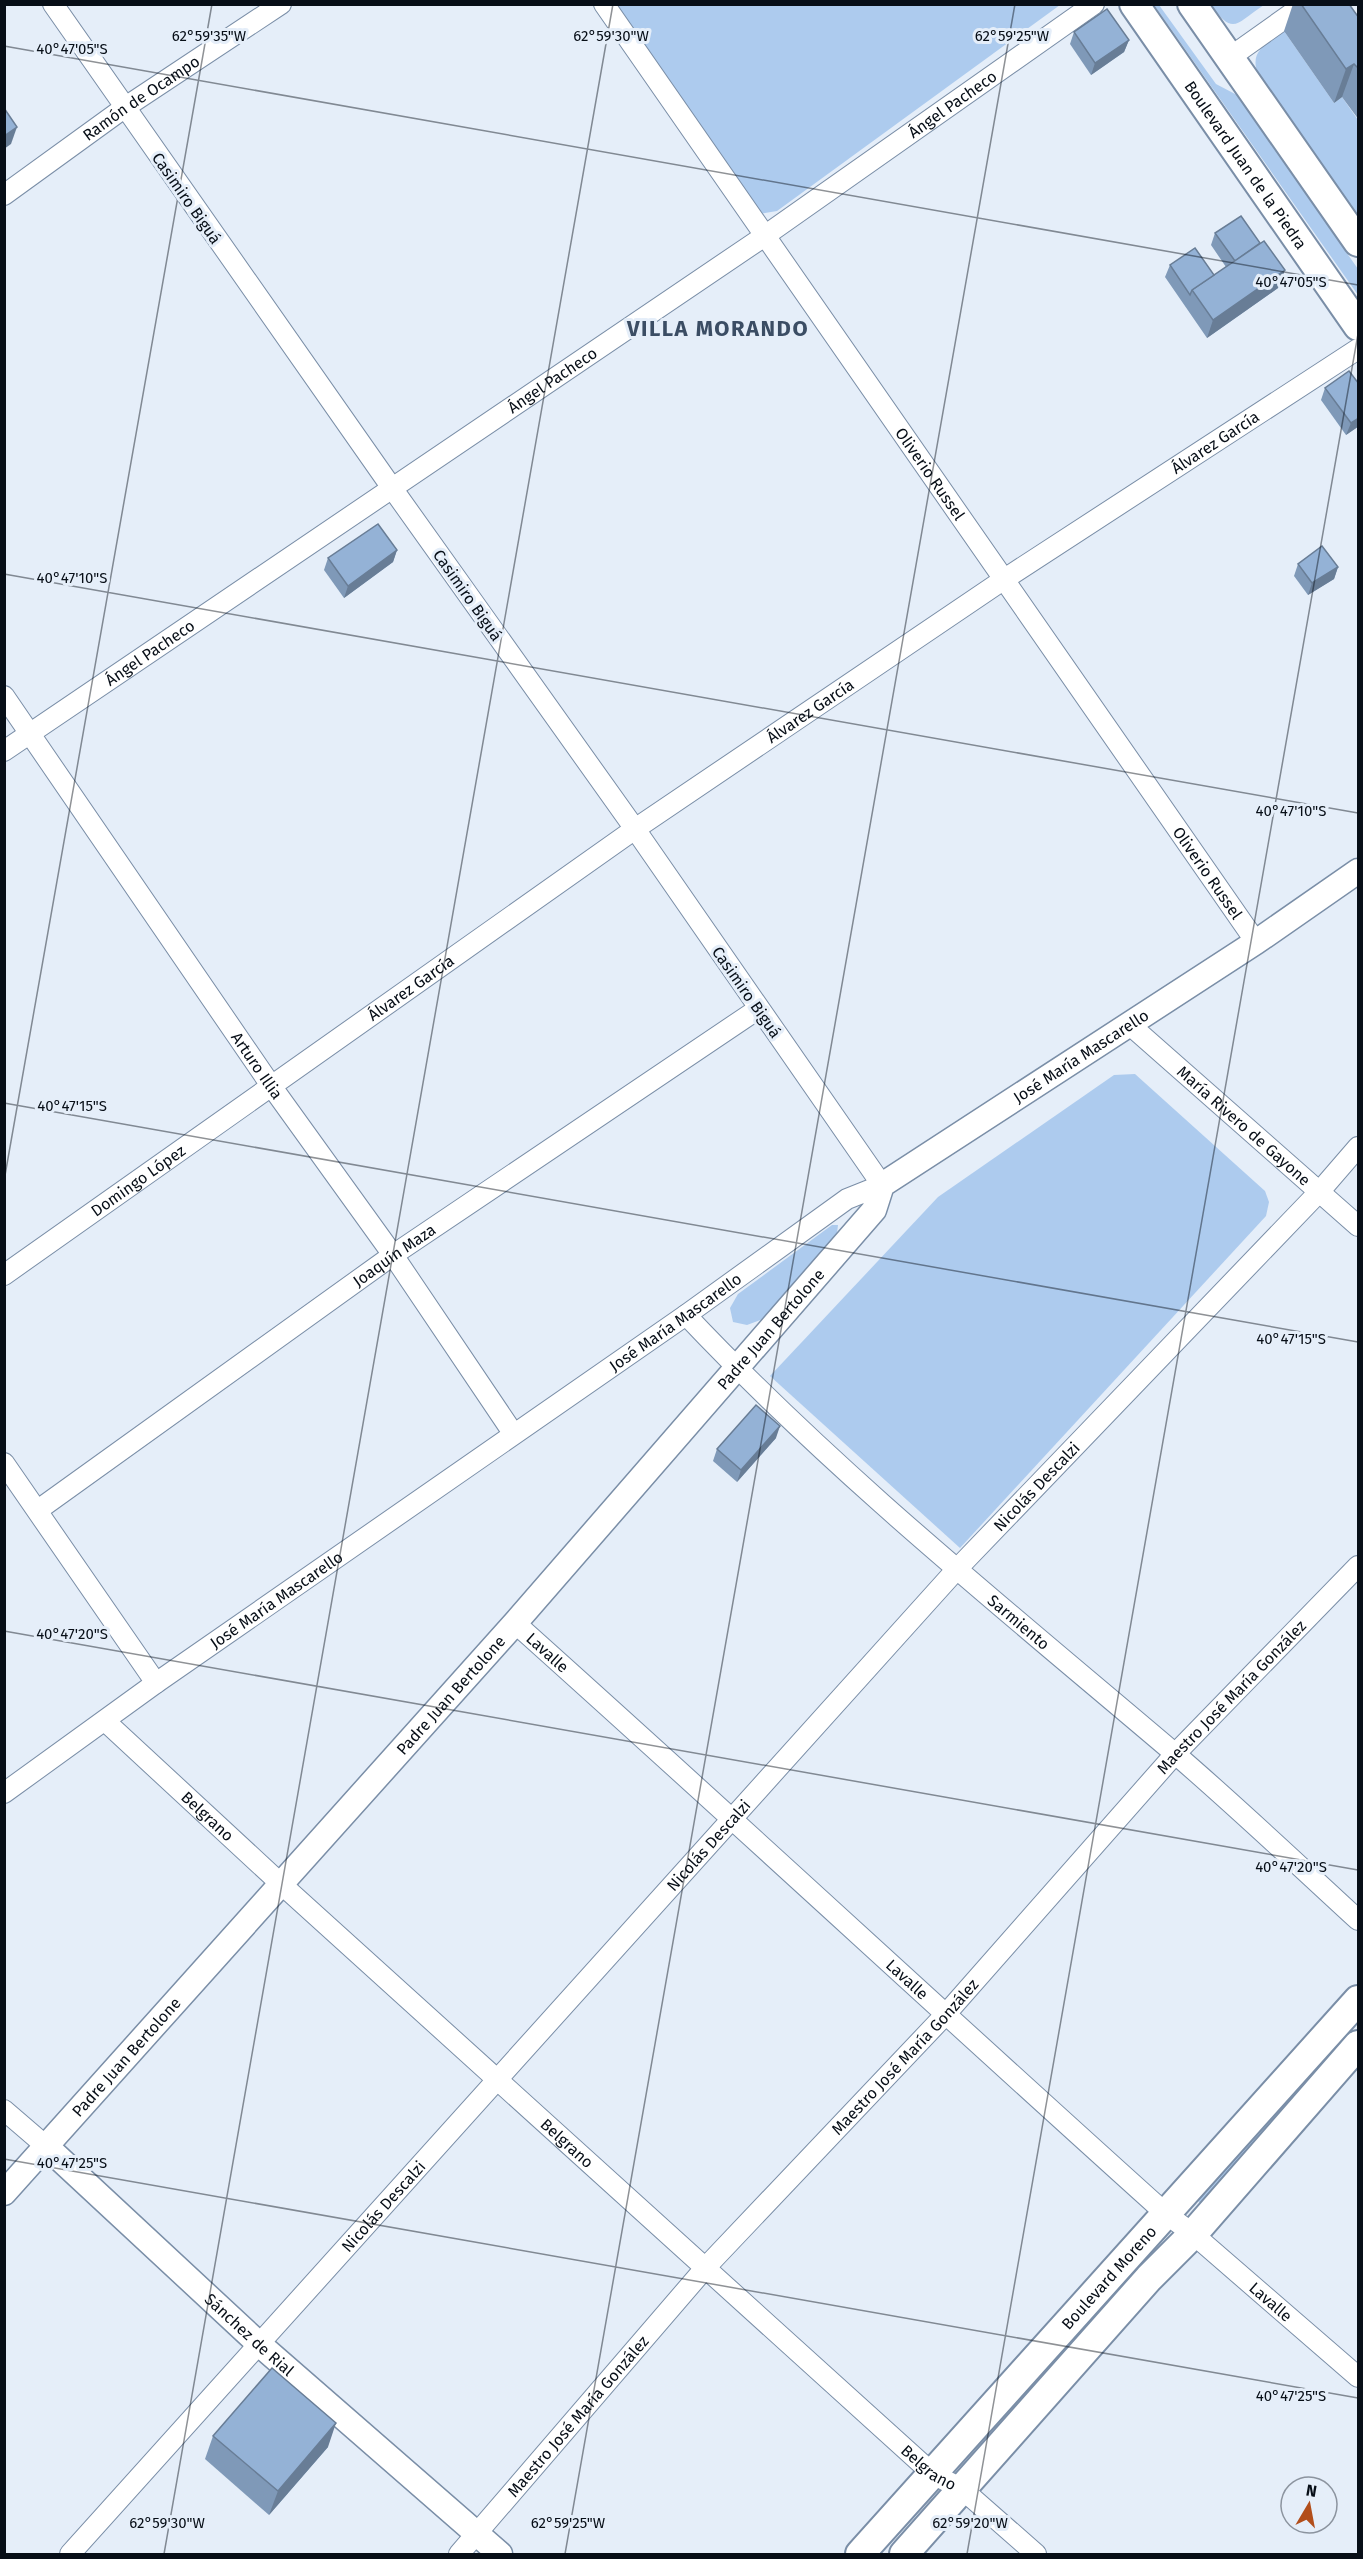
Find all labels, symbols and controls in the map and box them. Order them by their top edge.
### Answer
text: 62°59'35"W [172,27,247,45]
text: 62°59'30"W [573,27,649,45]
text: 62°59'25"W [975,27,1050,45]
text: 40°47'05"S [36,40,108,58]
street label: Ramón de Ocampo [79,52,203,145]
street label: Ángel Pacheco [904,67,1000,142]
street label: Boulevard Juan de la Piedra [1180,77,1311,253]
street label: Casimiro Biguá [148,149,225,248]
text: 40°47'05"S [1255,273,1327,291]
district label: VILLA MORANDO [626,315,809,342]
street label: Ángel Pacheco [504,343,601,417]
street label: Álvarez García [1167,407,1263,478]
street label: Oliverio Russel [891,424,969,524]
street label: Casimiro Biguá [429,546,506,645]
text: 40°47'10"S [37,569,107,587]
street label: Ángel Pacheco [101,616,198,690]
street label: Álvarez García [763,675,857,747]
text: 40°47'10"S [1256,802,1326,820]
street label: Oliverio Russel [1169,823,1246,923]
street label: Casimiro Biguá [708,943,785,1042]
street label: Álvarez García [364,951,458,1025]
street label: José María Mascarello [1010,1005,1152,1107]
street label: Arturo Illia [227,1029,287,1103]
street label: María Rivero de Gayone [1173,1062,1314,1190]
text: 40°47'15"S [37,1097,107,1115]
street label: Domingo López [87,1141,189,1221]
street label: Joaquín Maza [349,1220,439,1291]
street label: Padre Juan Bertolone [713,1265,828,1394]
street label: José María Mascarello [606,1269,745,1375]
text: 40°47'15"S [1256,1330,1326,1348]
street label: Nicolás Descalzi [990,1438,1084,1535]
street label: José María Mascarello [206,1547,347,1653]
street label: Sarmiento [984,1591,1053,1654]
street label: Maestro José María González [1153,1616,1310,1778]
text: 40°47'20"S [36,1625,108,1643]
street label: Lavalle [522,1629,573,1677]
street label: Padre Juan Bertolone [393,1632,509,1759]
street label: Belgrano [177,1788,238,1845]
street label: Nicolás Descalzi [663,1796,755,1895]
text: 40°47'20"S [1255,1858,1327,1876]
street label: Lavalle [882,1956,932,2004]
street label: Maestro José María González [828,1975,982,2139]
street label: Padre Juan Bertolone [68,1994,185,2121]
street label: Belgrano [537,2115,597,2172]
text: 40°47'25"S [37,2154,107,2172]
street label: Nicolás Descalzi [338,2157,429,2256]
street label: Boulevard Moreno [1058,2222,1160,2333]
street label: Lavalle [1245,2278,1296,2326]
street label: Sánchez de Rial [201,2290,298,2380]
street label: Maestro José María González [504,2332,653,2501]
text: 40°47'25"S [1256,2387,1326,2405]
street label: Belgrano [897,2441,959,2494]
north arrow [1279,2475,1339,2535]
text: N [1305,2480,1318,2501]
text: 62°59'30"W [129,2514,205,2532]
text: 62°59'25"W [531,2514,606,2532]
text: 62°59'20"W [932,2514,1008,2532]

